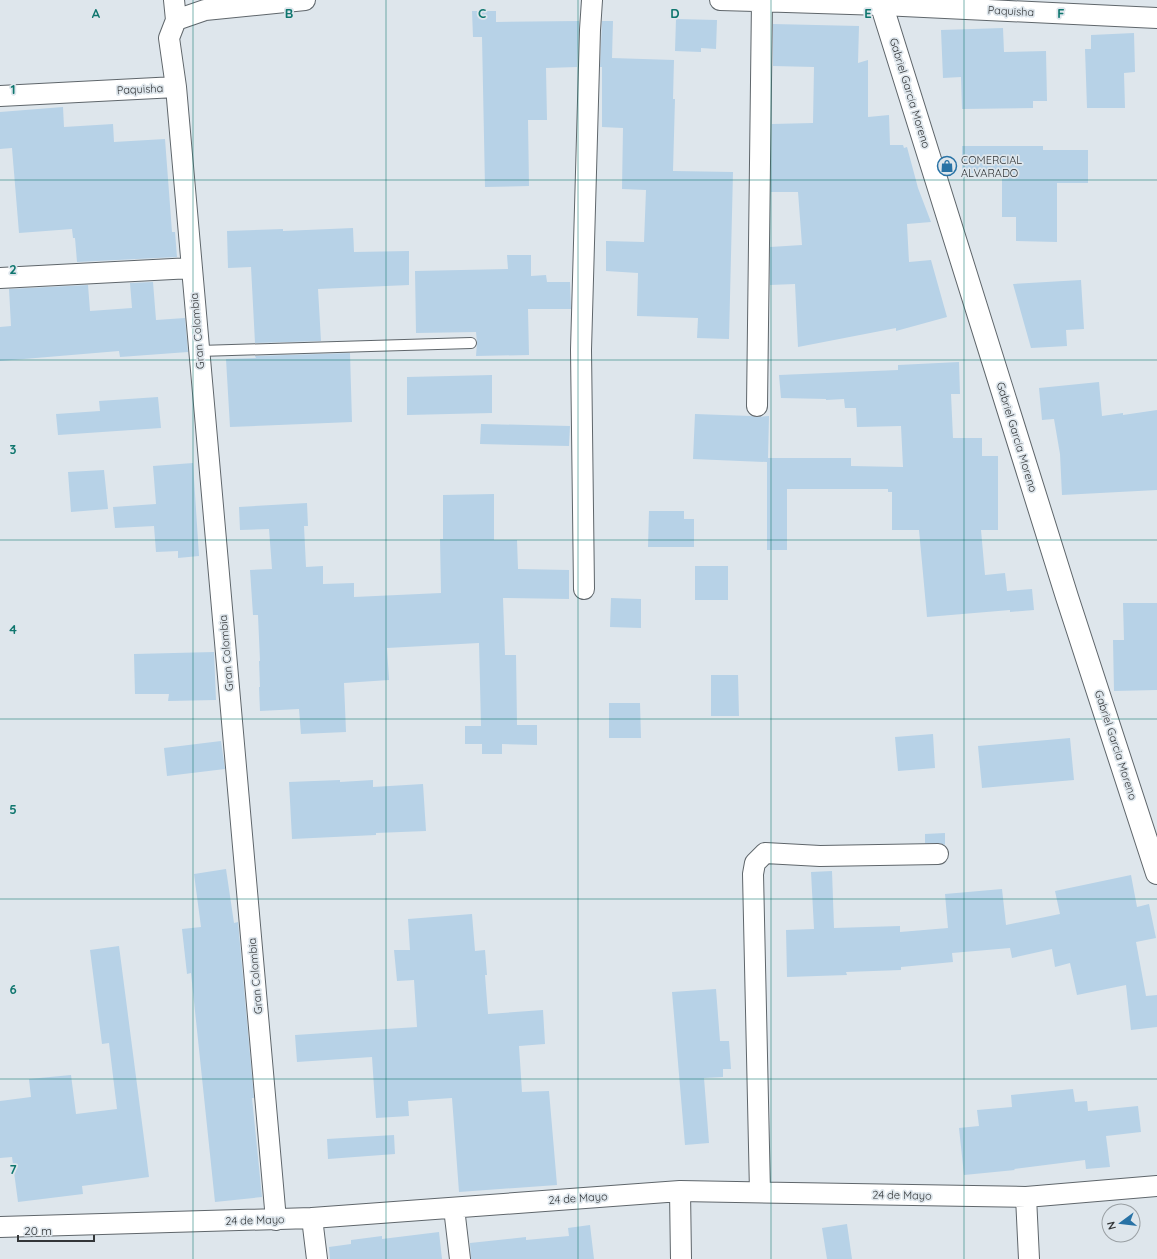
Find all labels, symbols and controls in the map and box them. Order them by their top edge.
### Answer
street label: Paquisha [987,3,1035,19]
text: A [92,5,101,21]
text: B [285,5,293,21]
text: C [478,5,486,21]
text: D [670,5,680,21]
text: E [864,5,872,21]
text: F [1057,5,1065,21]
street label: Gabriel Garcia Moreno [887,36,934,150]
text: 1 [10,81,16,97]
street label: Paquisha [116,81,164,97]
place label: COMERCIAL ALVARADO [961,153,1022,180]
shop icon: COMERCIAL ALVARADO [936,155,958,177]
text: 2 [9,261,17,277]
street label: Gran Colombia [187,292,207,370]
street label: Gabriel Garcia Moreno [994,380,1041,494]
text: 3 [10,441,17,457]
street label: Gran Colombia [216,614,236,692]
text: 4 [9,621,17,637]
street label: Gabriel Garcia Moreno [1092,688,1140,802]
text: 5 [9,801,17,817]
street label: Gran Colombia [245,937,265,1015]
text: 6 [9,981,17,997]
text: 7 [9,1161,17,1177]
street label: 24 de Mayo [872,1187,932,1203]
street label: 24 de Mayo [548,1189,608,1207]
north arrow [1101,1203,1141,1243]
street label: 24 de Mayo [225,1212,285,1228]
scale bar [18,1217,94,1243]
text: N [1104,1220,1119,1231]
text: 20 m [24,1223,52,1238]

